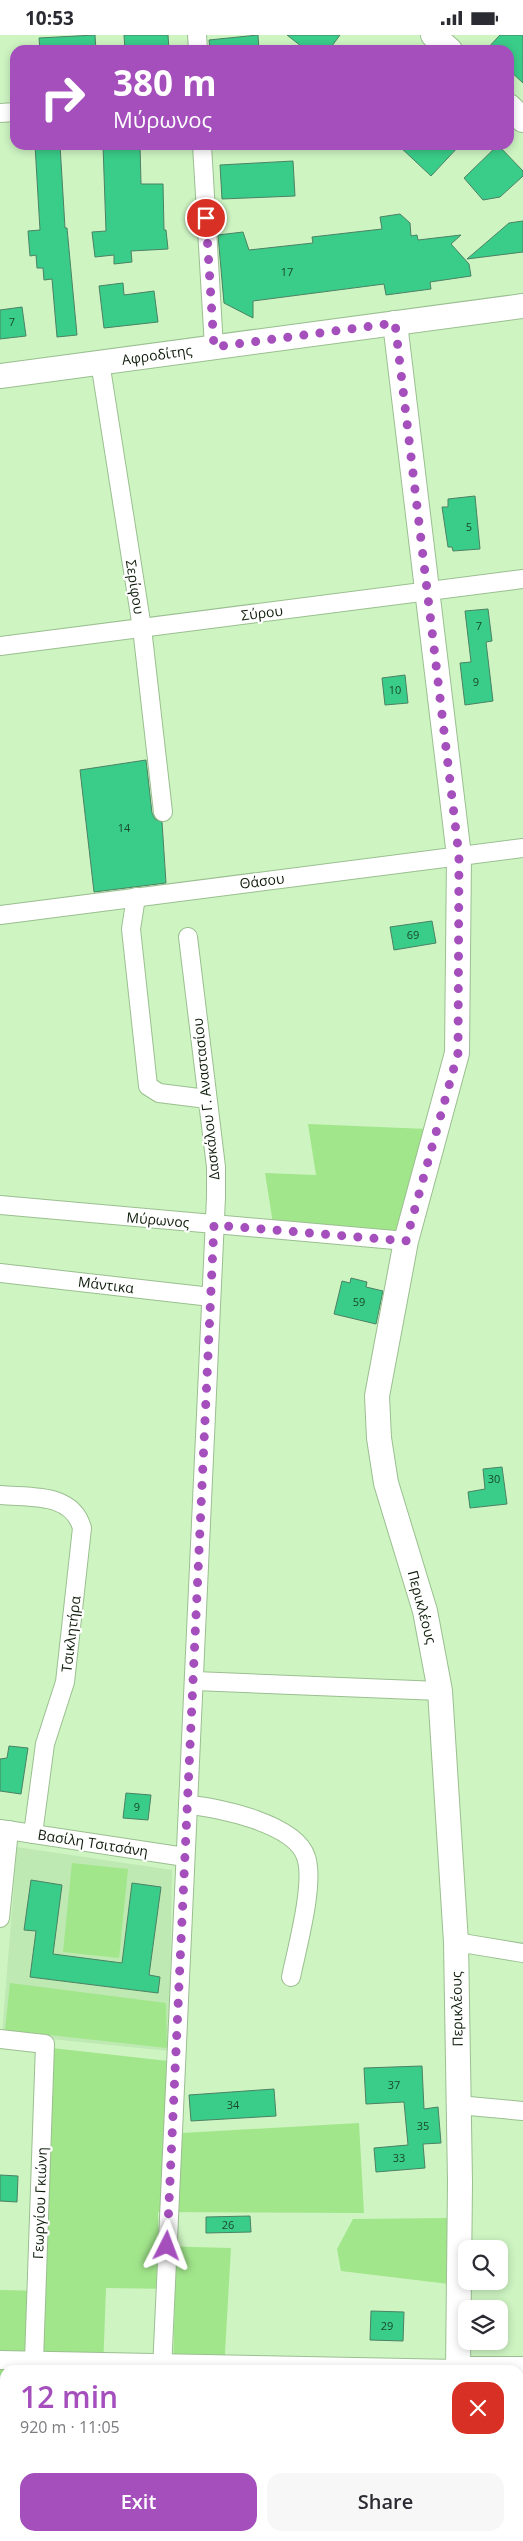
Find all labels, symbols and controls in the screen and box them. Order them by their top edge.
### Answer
text: 10:53 [25,5,74,31]
text: 380 m [113,59,217,106]
icon: right [30,65,95,130]
text: Μύρωνος [113,104,212,134]
pin [185,197,227,239]
icon: arrive [192,204,220,232]
house number: 17 [281,264,293,279]
house number: 7 [9,314,15,329]
street label: Αφροδίτης [121,340,194,369]
house number: 5 [466,519,472,534]
street label: Σερίφου [122,558,149,615]
street label: Σύρου [240,601,284,624]
house number: 7 [476,618,482,633]
house number: 9 [473,674,479,689]
house number: 10 [389,682,401,697]
house number: 14 [118,820,131,835]
street label: Θάσου [238,868,285,893]
house number: 69 [407,927,419,942]
street label: Δασκάλου Γ. Αναστασίου [188,1017,223,1181]
street label: Μύρωνος [126,1207,191,1232]
street label: Μάντικα [77,1272,135,1297]
house number: 59 [353,1294,365,1309]
house number: 30 [488,1471,500,1486]
street label: Περικλέους [404,1568,441,1646]
street label: Τσικλητήρα [56,1594,85,1673]
house number: 9 [134,1799,140,1814]
street label: Βασίλη Τσιτσάνη [36,1824,150,1861]
street label: Περικλέους [446,1971,467,2047]
house number: 37 [388,2077,400,2092]
house number: 34 [227,2097,240,2112]
house number: 35 [417,2118,429,2133]
street label: Γεωργίου Γκιώνη [28,2147,51,2259]
house number: 33 [393,2150,405,2165]
house number: 26 [222,2217,234,2232]
position arrow [140,2219,192,2271]
map controls [458,2240,508,2350]
button: search [458,2240,508,2290]
button: layers [458,2300,508,2350]
house number: 29 [381,2318,393,2333]
text: 12 min [20,2376,118,2417]
button: close [452,2382,504,2434]
text: 920 m · 11:05 [20,2416,120,2438]
button: Exit [20,2473,257,2531]
button: Share [267,2473,504,2531]

